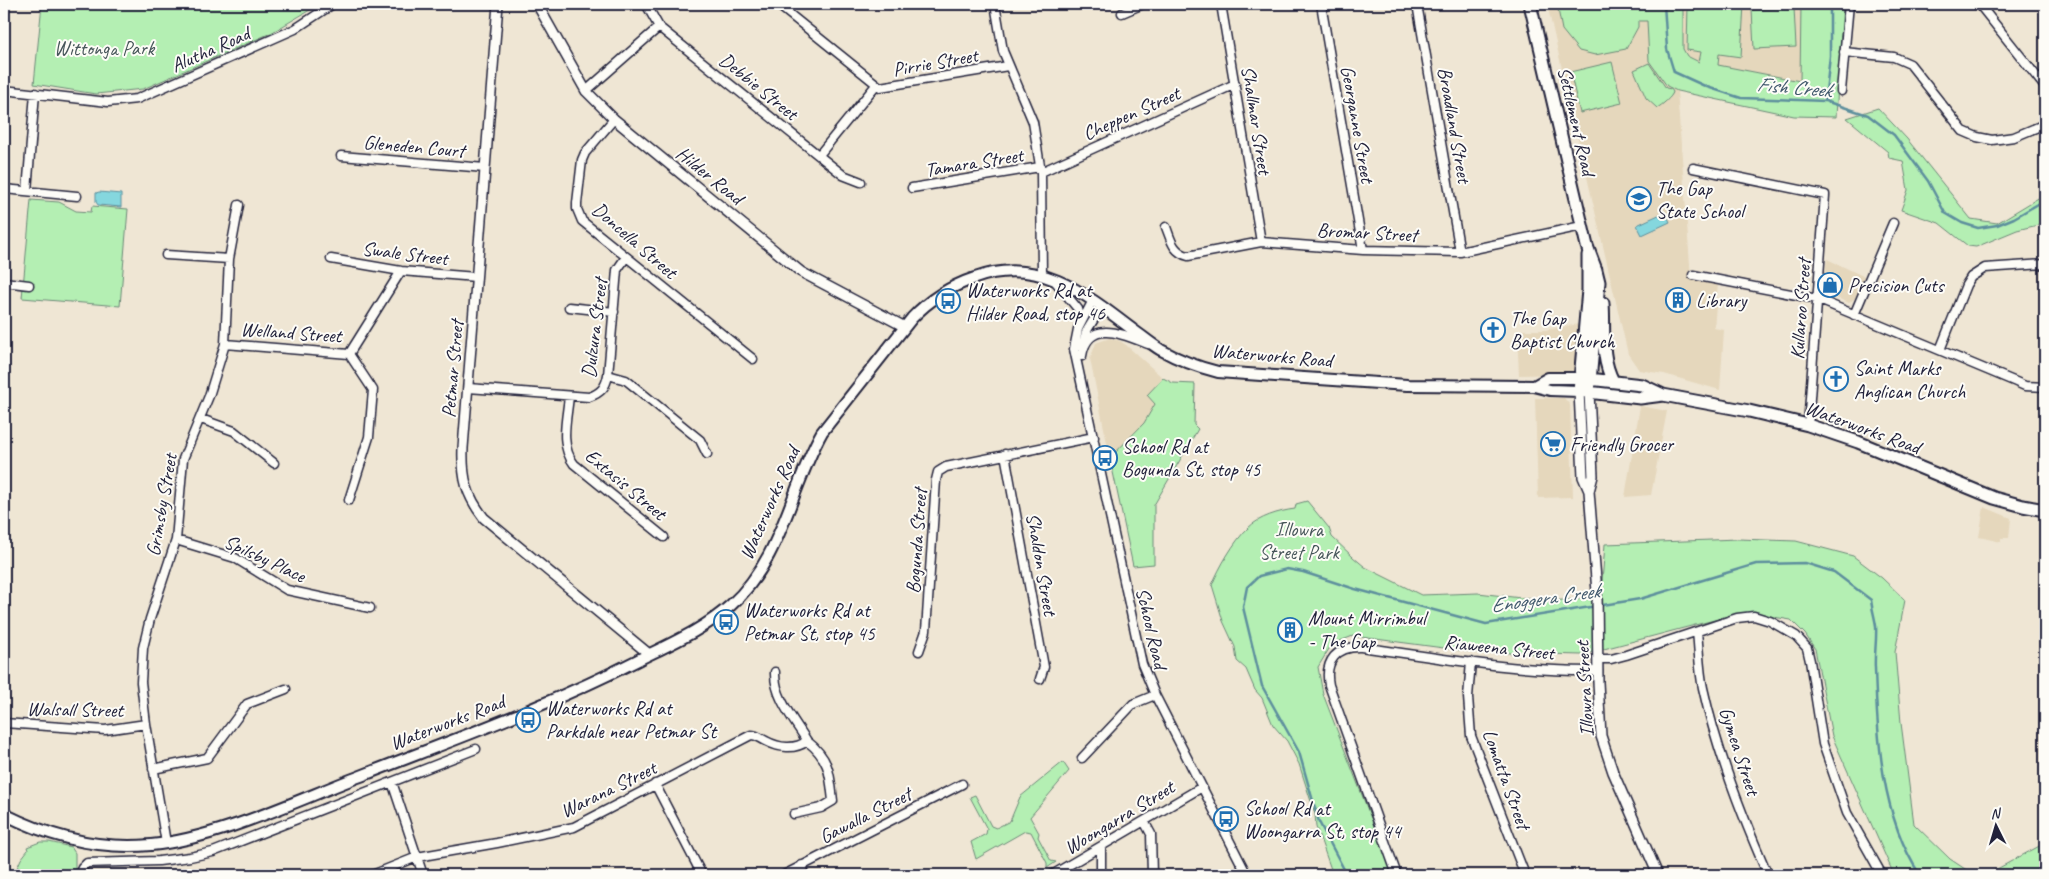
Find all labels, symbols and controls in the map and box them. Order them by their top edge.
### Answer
street label: Alutha Road [167,20,256,78]
park label: Wittonga Park [54,36,156,61]
street label: Pirrie Street [891,42,982,82]
street label: Debbie Street [714,47,805,127]
street label: Shallmar Street [1236,64,1278,178]
street label: Georganne Street [1335,64,1381,187]
street label: Settlement Road [1552,64,1602,181]
street label: Broadland Street [1432,65,1477,187]
water label: Fish Creek [1756,71,1836,103]
street label: Cheppen Street [1079,80,1186,146]
street label: Gleneden Court [362,130,469,164]
street label: Hilder Road [671,141,751,212]
street label: Tamara Street [923,142,1027,183]
place label: The Gap State School [1656,176,1747,224]
school or university icon: The Gap State School [1626,186,1652,212]
street label: Doncella Street [587,197,684,286]
street label: Bromar Street [1316,217,1421,248]
street label: Swale Street [361,236,452,271]
street label: Kullaroo Street [1785,254,1817,360]
shop icon: Precision Cuts [1817,272,1843,298]
place label: Precision Cuts [1848,273,1946,298]
street label: Dulzura Street [576,274,613,379]
place label: Waterworks Rd at Hilder Road, stop 46 [966,278,1106,326]
building icon: Library [1665,287,1691,313]
bus stop icon: Waterworks Rd at Hilder Road, stop 46 [935,288,961,314]
place label: Library [1696,288,1749,313]
place label: The Gap Baptist Church [1510,306,1616,354]
street label: Petmar Street [436,316,470,419]
street label: Welland Street [240,317,345,349]
church icon: The Gap Baptist Church [1480,317,1506,343]
street label: Waterworks Road [1211,338,1336,373]
place label: Saint Marks Anglican Church [1854,356,1966,404]
church icon: Saint Marks Anglican Church [1823,366,1849,392]
street label: Waterworks Road [1802,395,1927,461]
supermarket icon: Friendly Grocer [1540,431,1566,457]
place label: Friendly Grocer [1570,432,1675,457]
place label: School Rd at Bogunda St, stop 45 [1122,434,1261,482]
street label: Waterworks Road [734,440,807,563]
street label: Extasis Street [580,443,673,527]
bus stop icon: School Rd at Bogunda St, stop 45 [1092,445,1118,471]
street label: Grimsby Street [140,450,183,558]
street label: Bogunda Street [900,484,933,594]
street label: Shaldon Street [1020,511,1063,620]
park label: Illowra Street Park [1259,517,1340,565]
street label: Spilsby Place [220,529,311,589]
water label: Enoggera Creek [1489,577,1605,619]
street label: School Road [1130,585,1174,674]
place label: Waterworks Rd at Petmar St, stop 45 [744,598,876,646]
place label: Mount Mirrimbul - The Gap [1308,606,1429,654]
bus stop icon: Waterworks Rd at Petmar St, stop 45 [713,609,739,635]
building icon: Mount Mirrimbul - The Gap [1277,617,1303,643]
street label: Riaweena Street [1443,629,1558,666]
street label: Illowra Street [1569,638,1599,737]
street label: Waterworks Road [386,688,511,756]
street label: Walsall Street [27,696,126,723]
place label: Waterworks Rd at Parkdale near Petmar St [546,696,718,744]
street label: Gymea Street [1714,704,1766,801]
bus stop icon: Waterworks Rd at Parkdale near Petmar St [515,707,541,733]
street label: Lomatta Street [1477,726,1537,836]
street label: Warana Street [556,754,662,823]
street label: Woongarra Street [1060,774,1181,860]
street label: Gawalla Street [815,780,918,849]
place label: School Rd at Woongarra St, stop 44 [1244,796,1403,844]
north arrow [1972,802,2022,852]
text: N [1990,804,2002,822]
bus stop icon: School Rd at Woongarra St, stop 44 [1213,806,1239,832]

